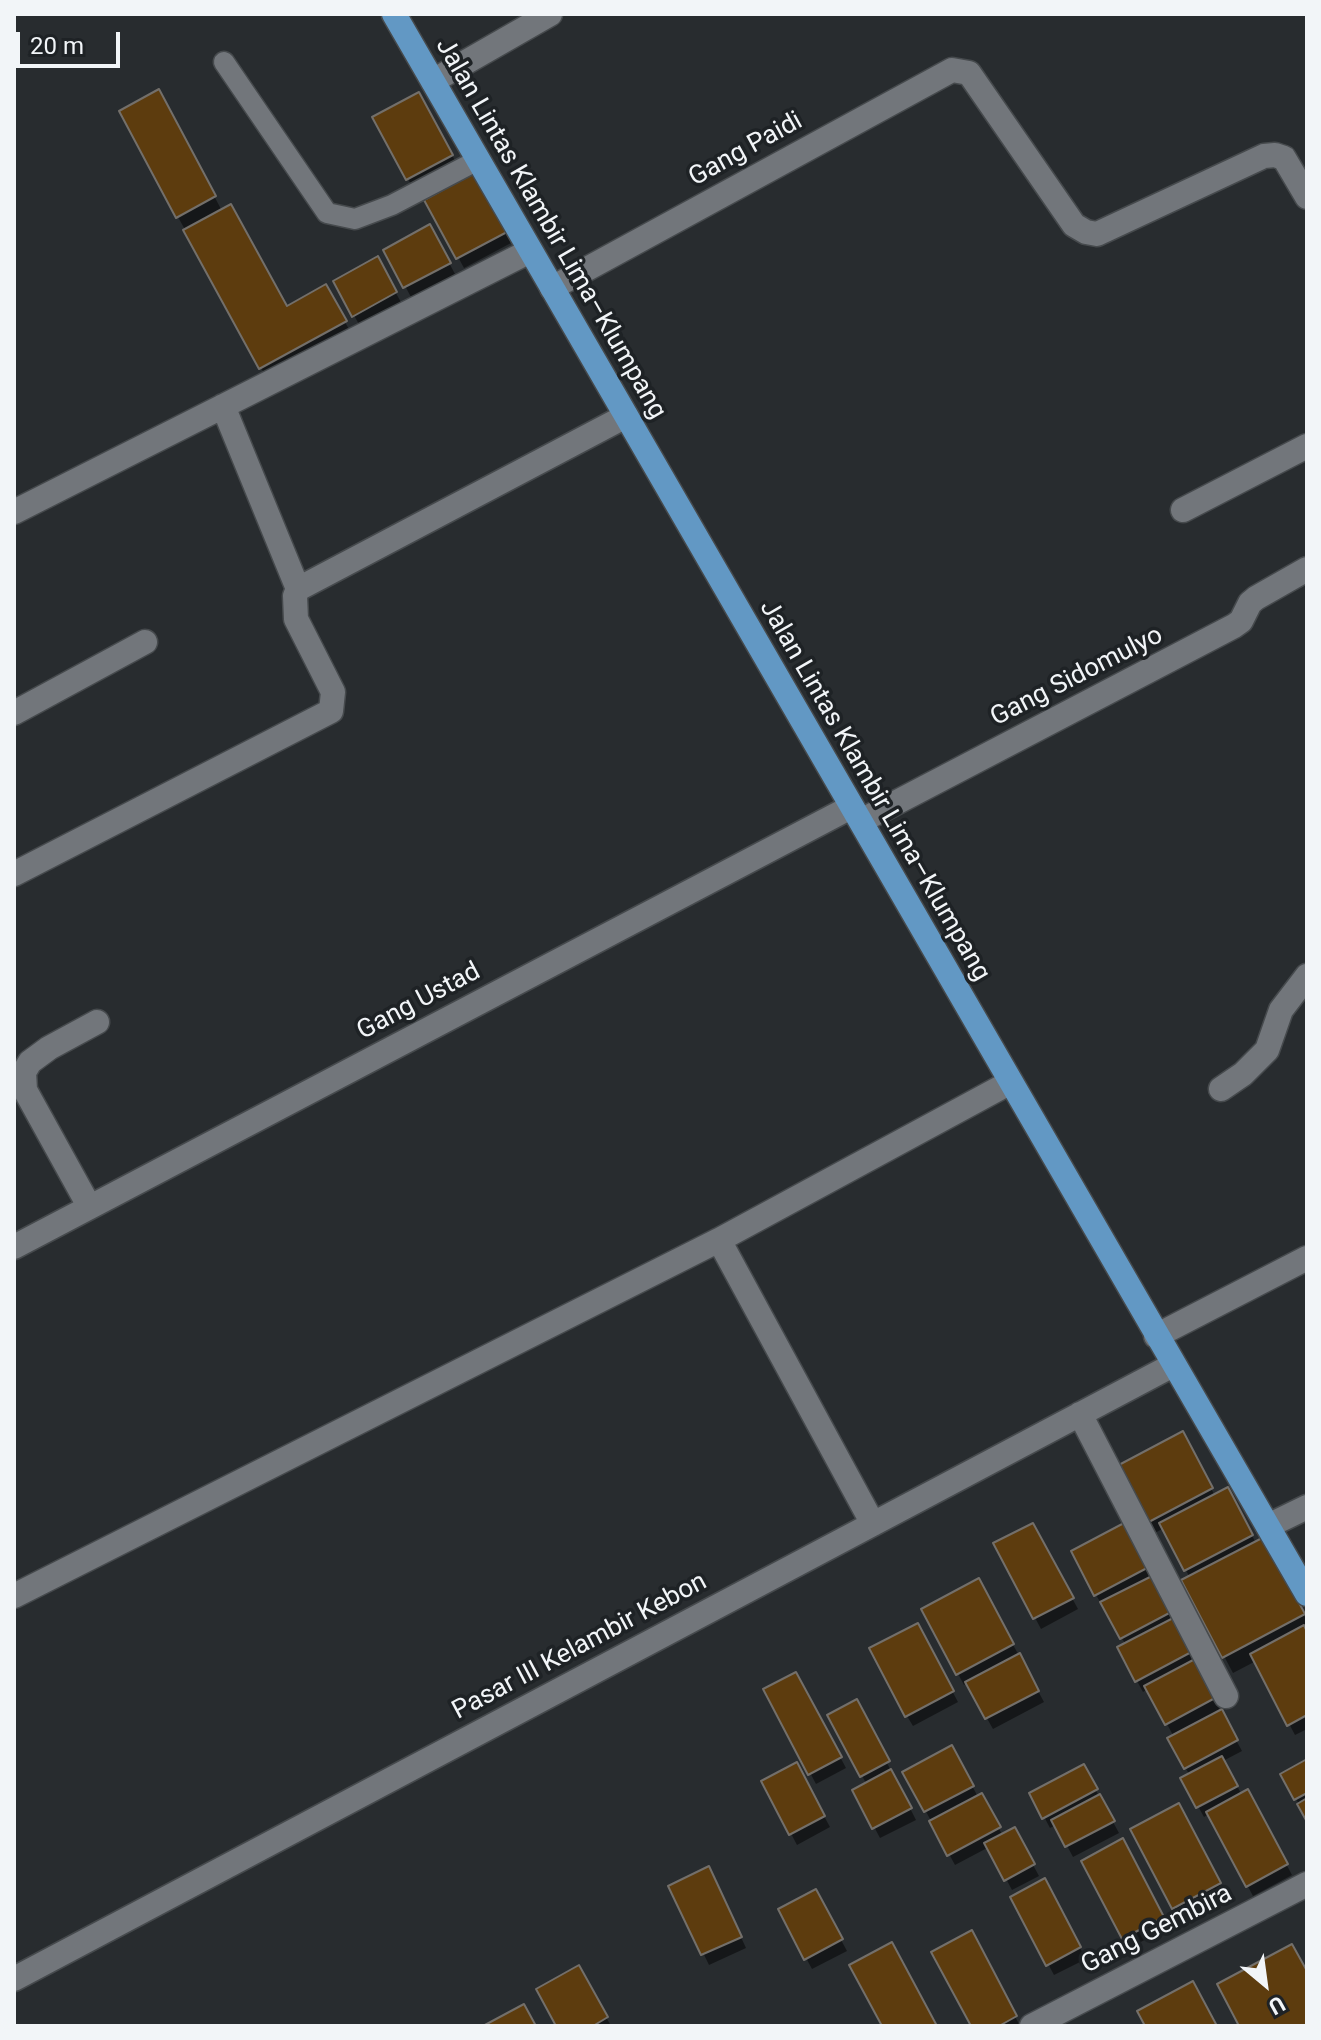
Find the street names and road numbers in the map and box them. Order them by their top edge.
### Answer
street label: Jalan Lintas Klambir Lima–Klumpang [428,33,672,425]
street label: Gang Paidi [684,106,808,194]
street label: Jalan Lintas Klambir Lima–Klumpang [752,595,996,987]
street label: Gang Sidomulyo [986,620,1168,734]
street label: Gang Ustad [352,957,486,1047]
street label: Pasar III Kelambir Kebon [447,1567,713,1727]
street label: Gang Gembira [1076,1879,1238,1981]

